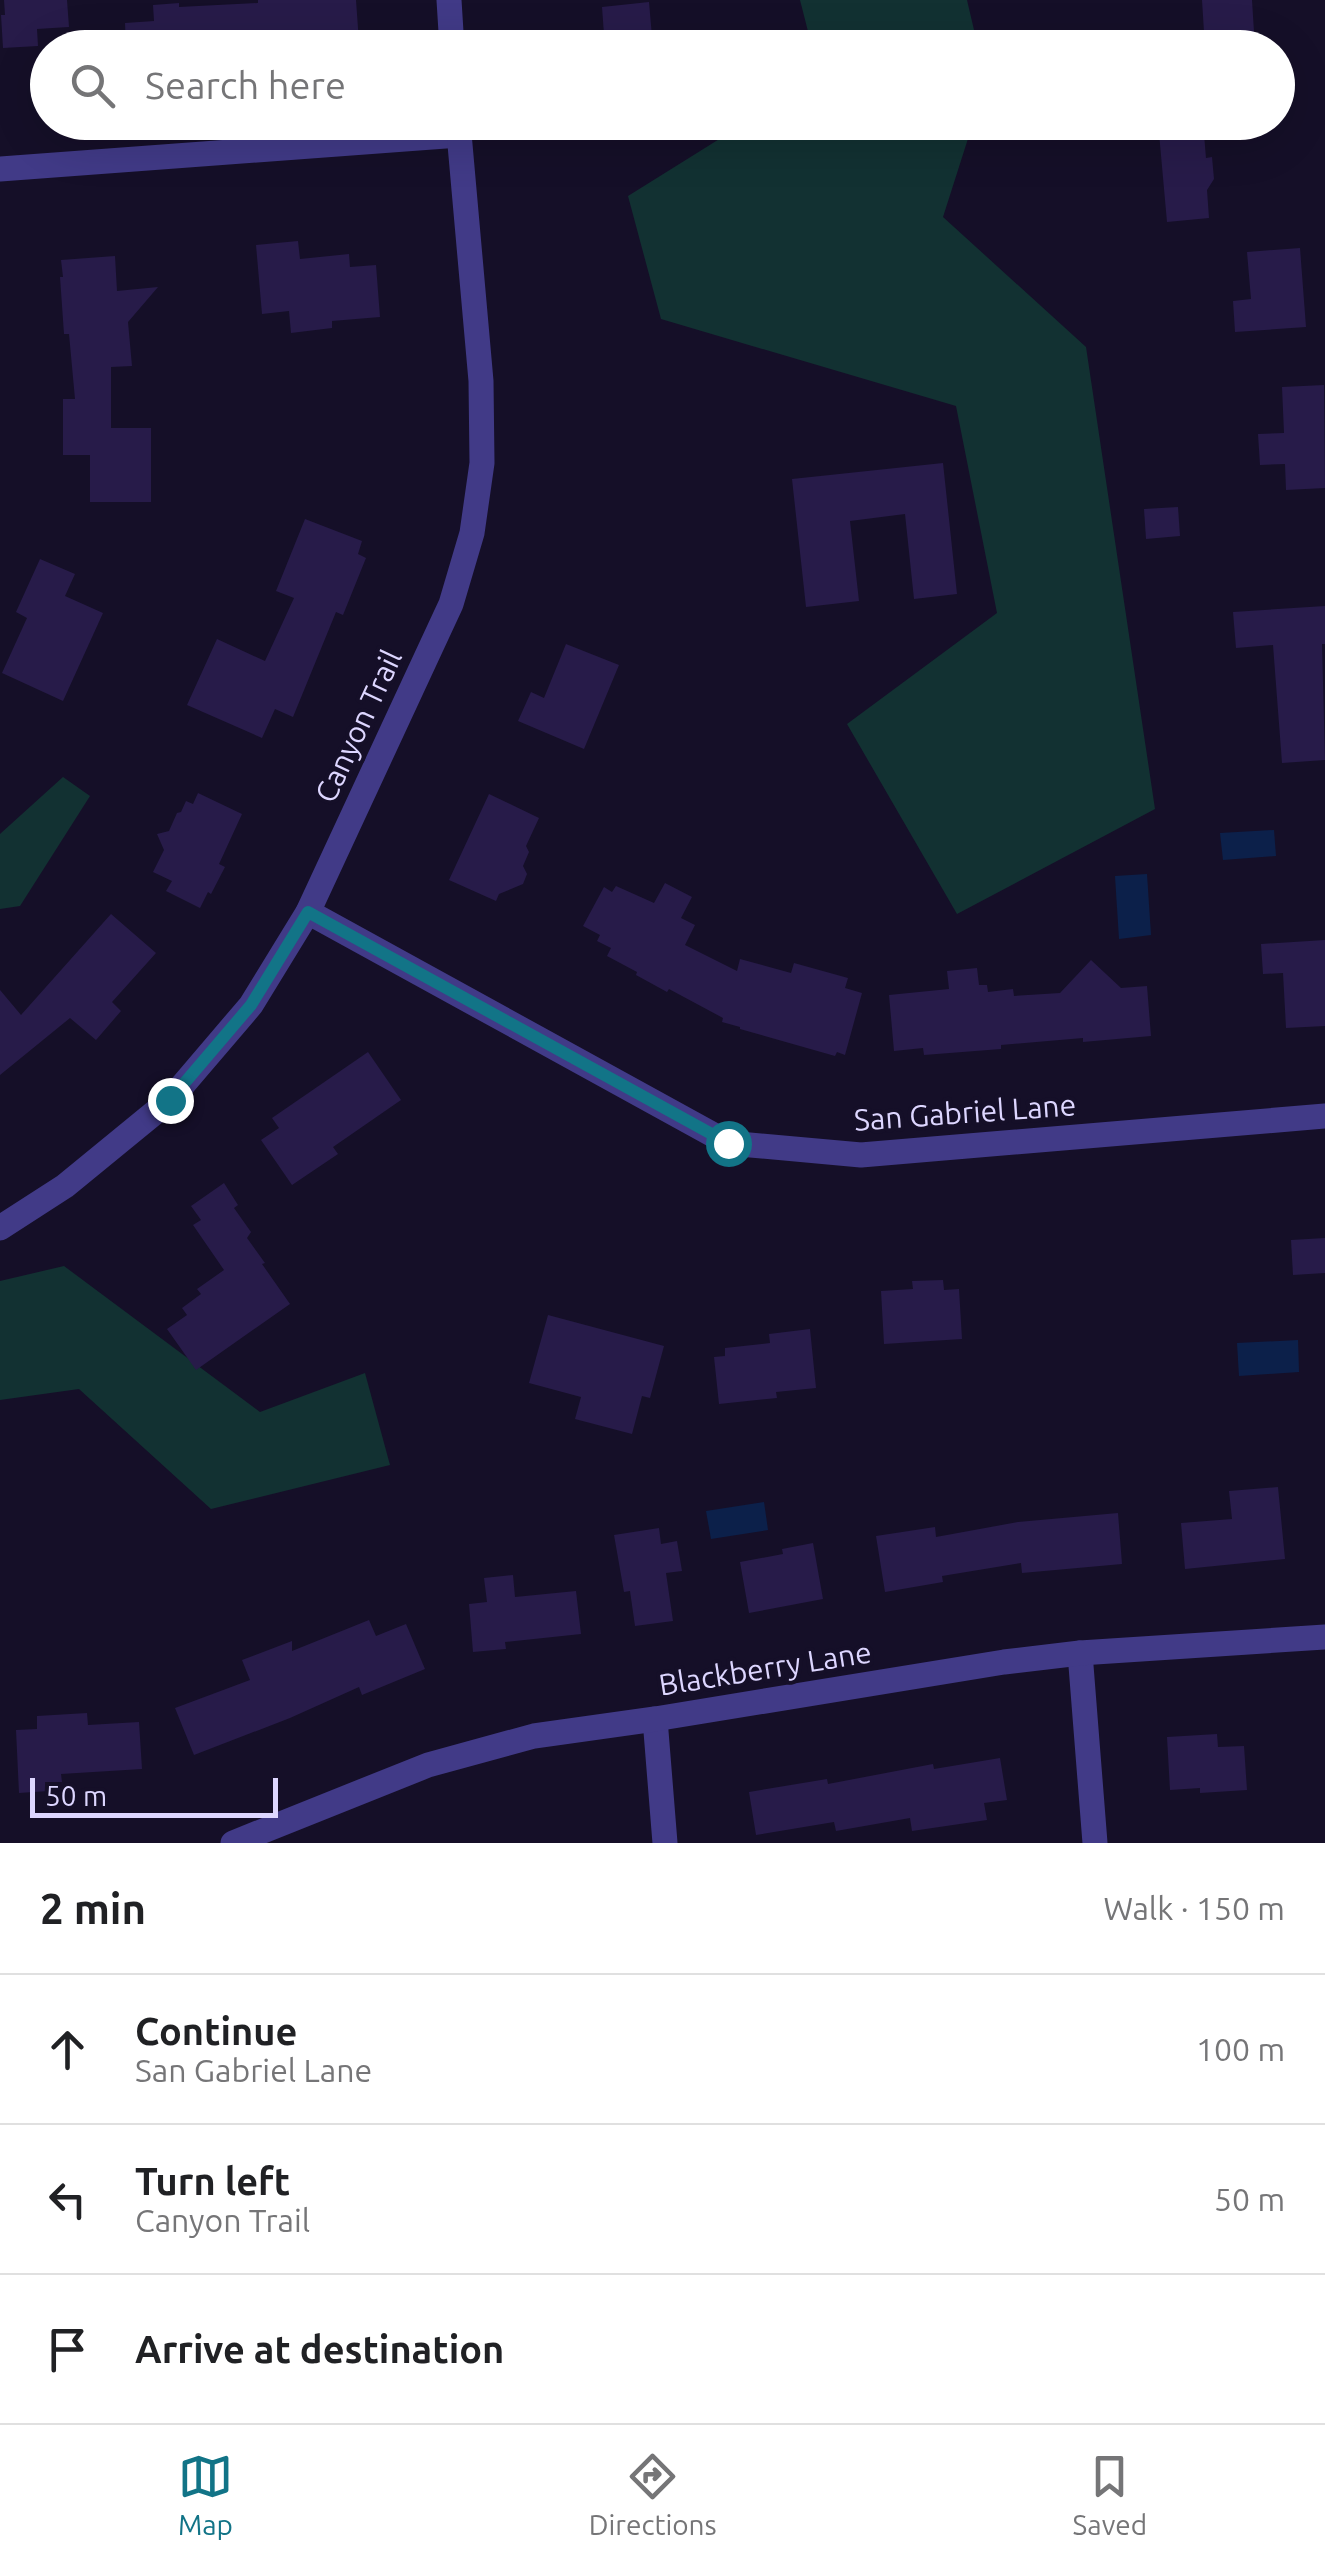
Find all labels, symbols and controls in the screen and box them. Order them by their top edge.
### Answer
search box [30,30,1295,140]
icon: search [65,58,120,113]
text: Search here [145,64,346,106]
street label: Canyon Trail [308,644,408,808]
route end [148,1078,194,1124]
street label: San Gabriel Lane [853,1087,1077,1137]
route start [706,1121,752,1167]
street label: Blackberry Lane [656,1634,874,1702]
scale bar [30,1773,278,1818]
text: 50 m [45,1780,107,1811]
text: 2 min [40,1885,146,1932]
text: Walk · 150 m [1103,1890,1285,1926]
text: Continue [135,2010,297,2052]
icon: ahead [40,2022,95,2077]
text: 100 m [1196,2031,1285,2067]
text: San Gabriel Lane [135,2052,372,2088]
text: Turn left [135,2160,290,2202]
icon: left [40,2172,95,2227]
text: 50 m [1214,2181,1285,2217]
text: Canyon Trail [135,2202,310,2238]
icon: arrive [40,2322,95,2377]
text: Arrive at destination [135,2328,504,2370]
tab: Map [178,2449,233,2540]
tab: Directions [589,2449,717,2540]
tab: Saved [1073,2449,1147,2540]

